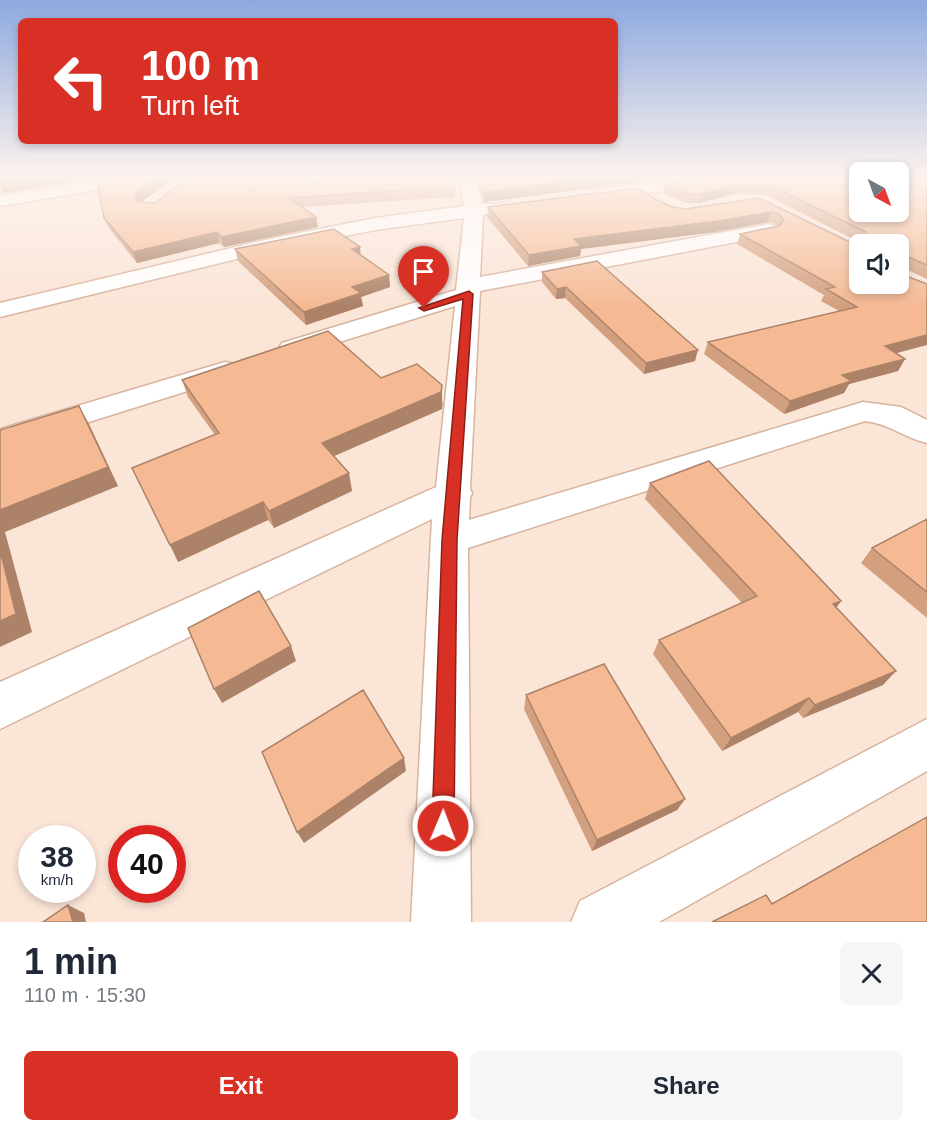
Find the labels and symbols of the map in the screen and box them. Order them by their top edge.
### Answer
north arrow [849,162,909,222]
pin [398,246,449,308]
position arrow [411,794,475,858]
speed limit sign: 40 [108,825,186,903]

